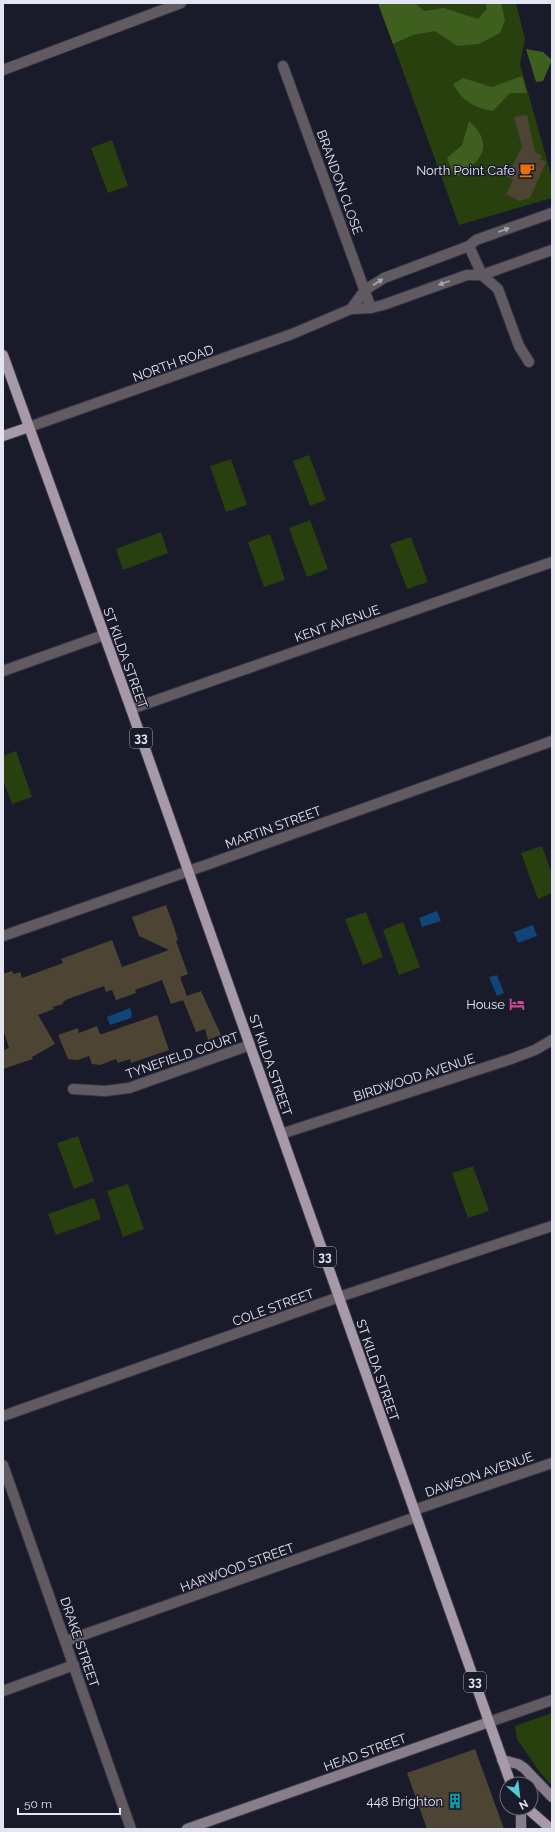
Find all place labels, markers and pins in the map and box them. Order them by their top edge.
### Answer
cafe icon: North Point Cafe [518,161,536,179]
place label: North Point Cafe [416,163,515,178]
hotel icon: House [508,995,526,1013]
place label: House [466,997,505,1012]
building icon: 448 Brighton [446,1792,464,1810]
place label: 448 Brighton [367,1794,443,1809]

